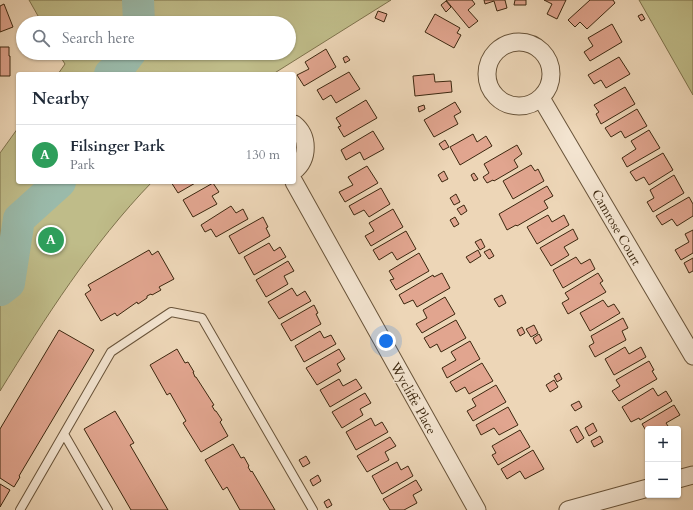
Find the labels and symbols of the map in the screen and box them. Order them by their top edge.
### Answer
street label: Camrose Court [587,186,645,269]
pin: A [38,225,64,255]
your location [376,331,396,351]
street label: Wycliffe Place [385,358,440,438]

